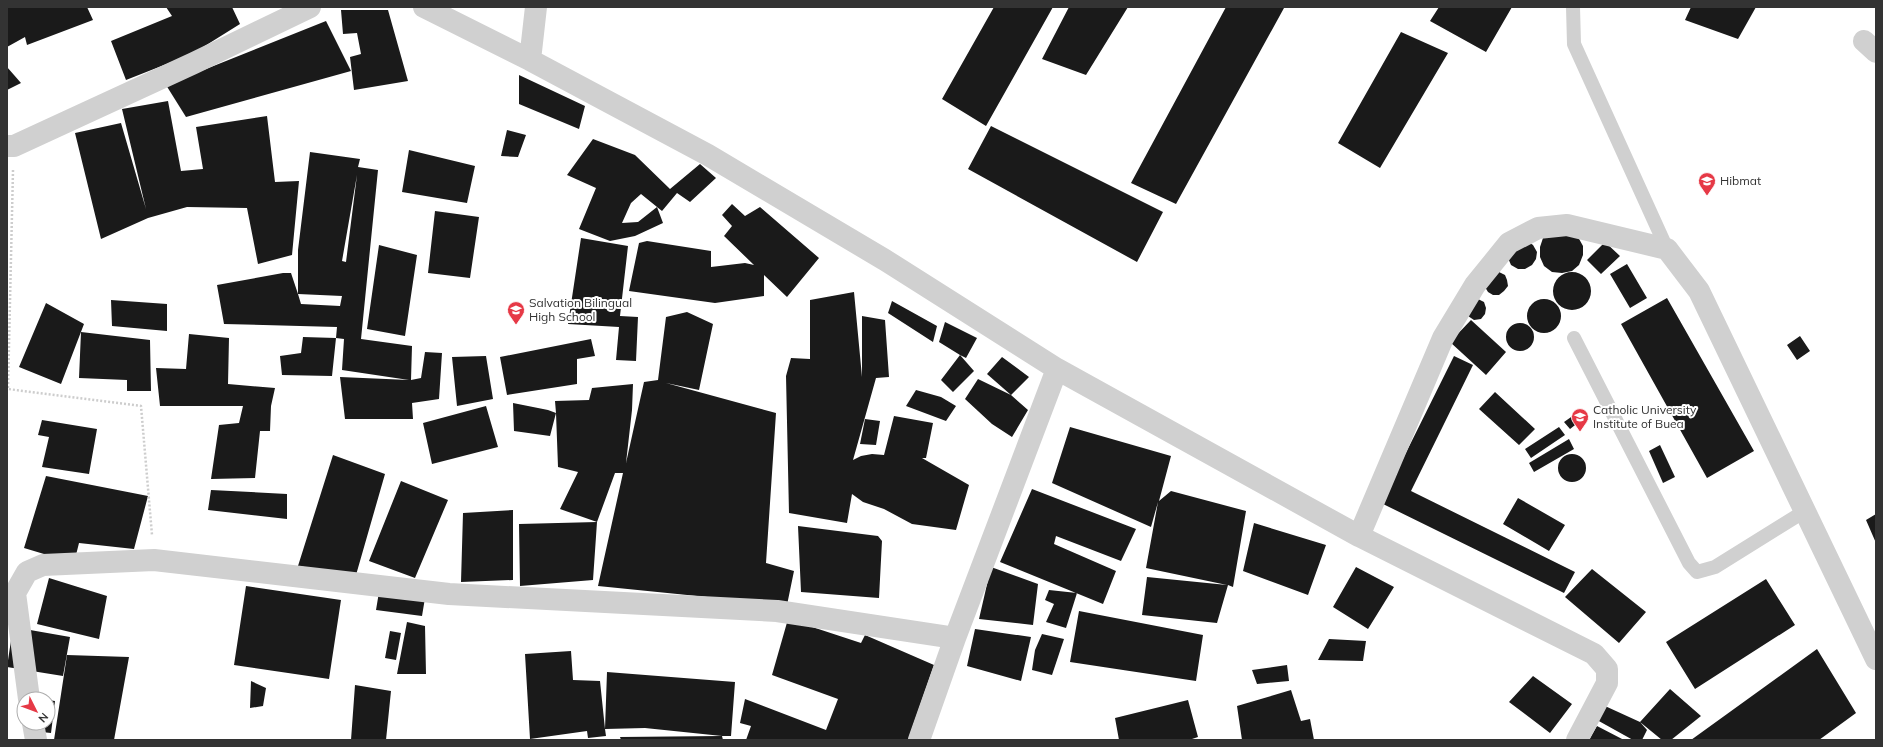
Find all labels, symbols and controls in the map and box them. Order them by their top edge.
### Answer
school or university icon: Hibmat [1697,171,1717,196]
place label: Hibmat [1720,173,1761,188]
place label: Salvation Bilingual High School [529,295,632,324]
school or university icon: Salvation Bilingual High School [506,300,526,325]
place label: Catholic University Institute of Buea [1593,402,1697,431]
school or university icon: Catholic University Institute of Buea [1570,407,1590,432]
north arrow [16,691,56,731]
text: N [35,710,51,725]

